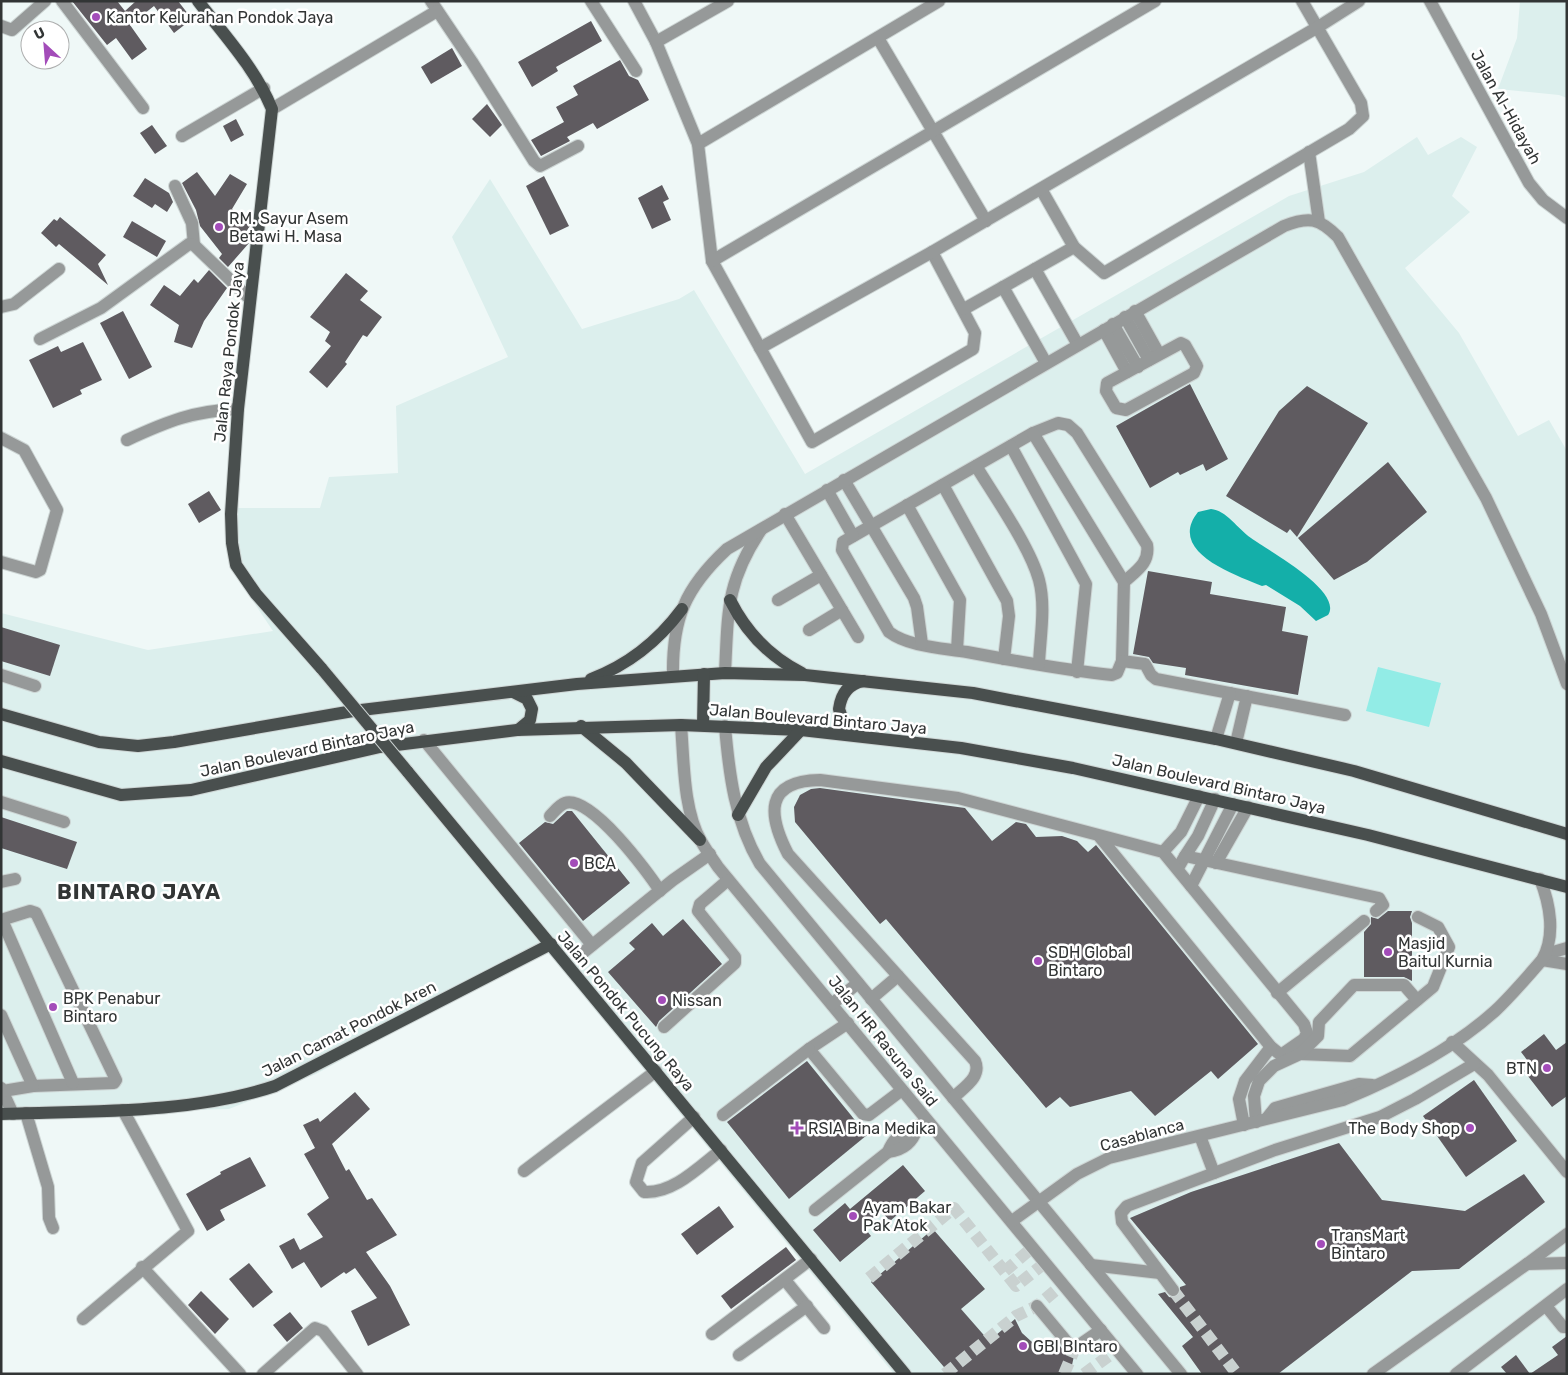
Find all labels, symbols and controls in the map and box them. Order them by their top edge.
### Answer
place label: Kantor Kelurahan Pondok Jaya [106,8,333,27]
marker: Kantor Kelurahan Pondok Jaya [90,11,102,23]
north arrow [20,20,70,70]
text: U [31,24,48,44]
street label: Jalan Al-Hidayah [1467,47,1545,167]
place label: RM. Sayur Asem Betawi H. Masa [229,209,348,246]
marker: RM. Sayur Asem Betawi H. Masa [213,221,225,233]
street label: Jalan Raya Pondok Jaya [210,261,248,443]
street label: Jalan Boulevard Bintaro Jaya [708,700,928,738]
street label: Jalan Boulevard Bintaro Jaya [198,717,416,781]
street label: Jalan Boulevard Bintaro Jaya [1110,750,1328,818]
place label: BCA [584,854,616,873]
marker: BCA [568,857,580,869]
district label: BINTARO JAYA [57,879,221,904]
street label: Jalan Pondok Pucung Raya [553,927,699,1095]
place label: Masjid Baitul Kurnia [1398,934,1492,971]
place label: SDH Global Bintaro [1048,943,1131,980]
marker: Masjid Baitul Kurnia [1382,946,1394,958]
marker: SDH Global Bintaro [1032,955,1044,967]
street label: Jalan HR Rasuna Said [824,972,942,1110]
street label: Jalan Camat Pondok Aren [259,977,439,1081]
place label: BPK Penabur Bintaro [63,989,160,1026]
place label: Nissan [672,991,722,1010]
marker: Nissan [656,994,668,1006]
marker: BPK Penabur Bintaro [47,1001,59,1013]
place label: BTN [1506,1059,1537,1078]
marker: BTN [1541,1062,1553,1074]
street label: Casablanca [1098,1115,1186,1155]
place label: RSIA Bina Medika [808,1119,936,1138]
place label: The Body Shop [1348,1119,1460,1138]
marker: RSIA Bina Medika [790,1121,804,1135]
marker: The Body Shop [1464,1122,1476,1134]
place label: Ayam Bakar Pak Atok [863,1198,951,1235]
marker: Ayam Bakar Pak Atok [847,1210,859,1222]
place label: TransMart Bintaro [1331,1226,1405,1263]
marker: TransMart Bintaro [1315,1238,1327,1250]
place label: GBI BIntaro [1033,1337,1118,1356]
marker: GBI BIntaro [1017,1340,1029,1352]

